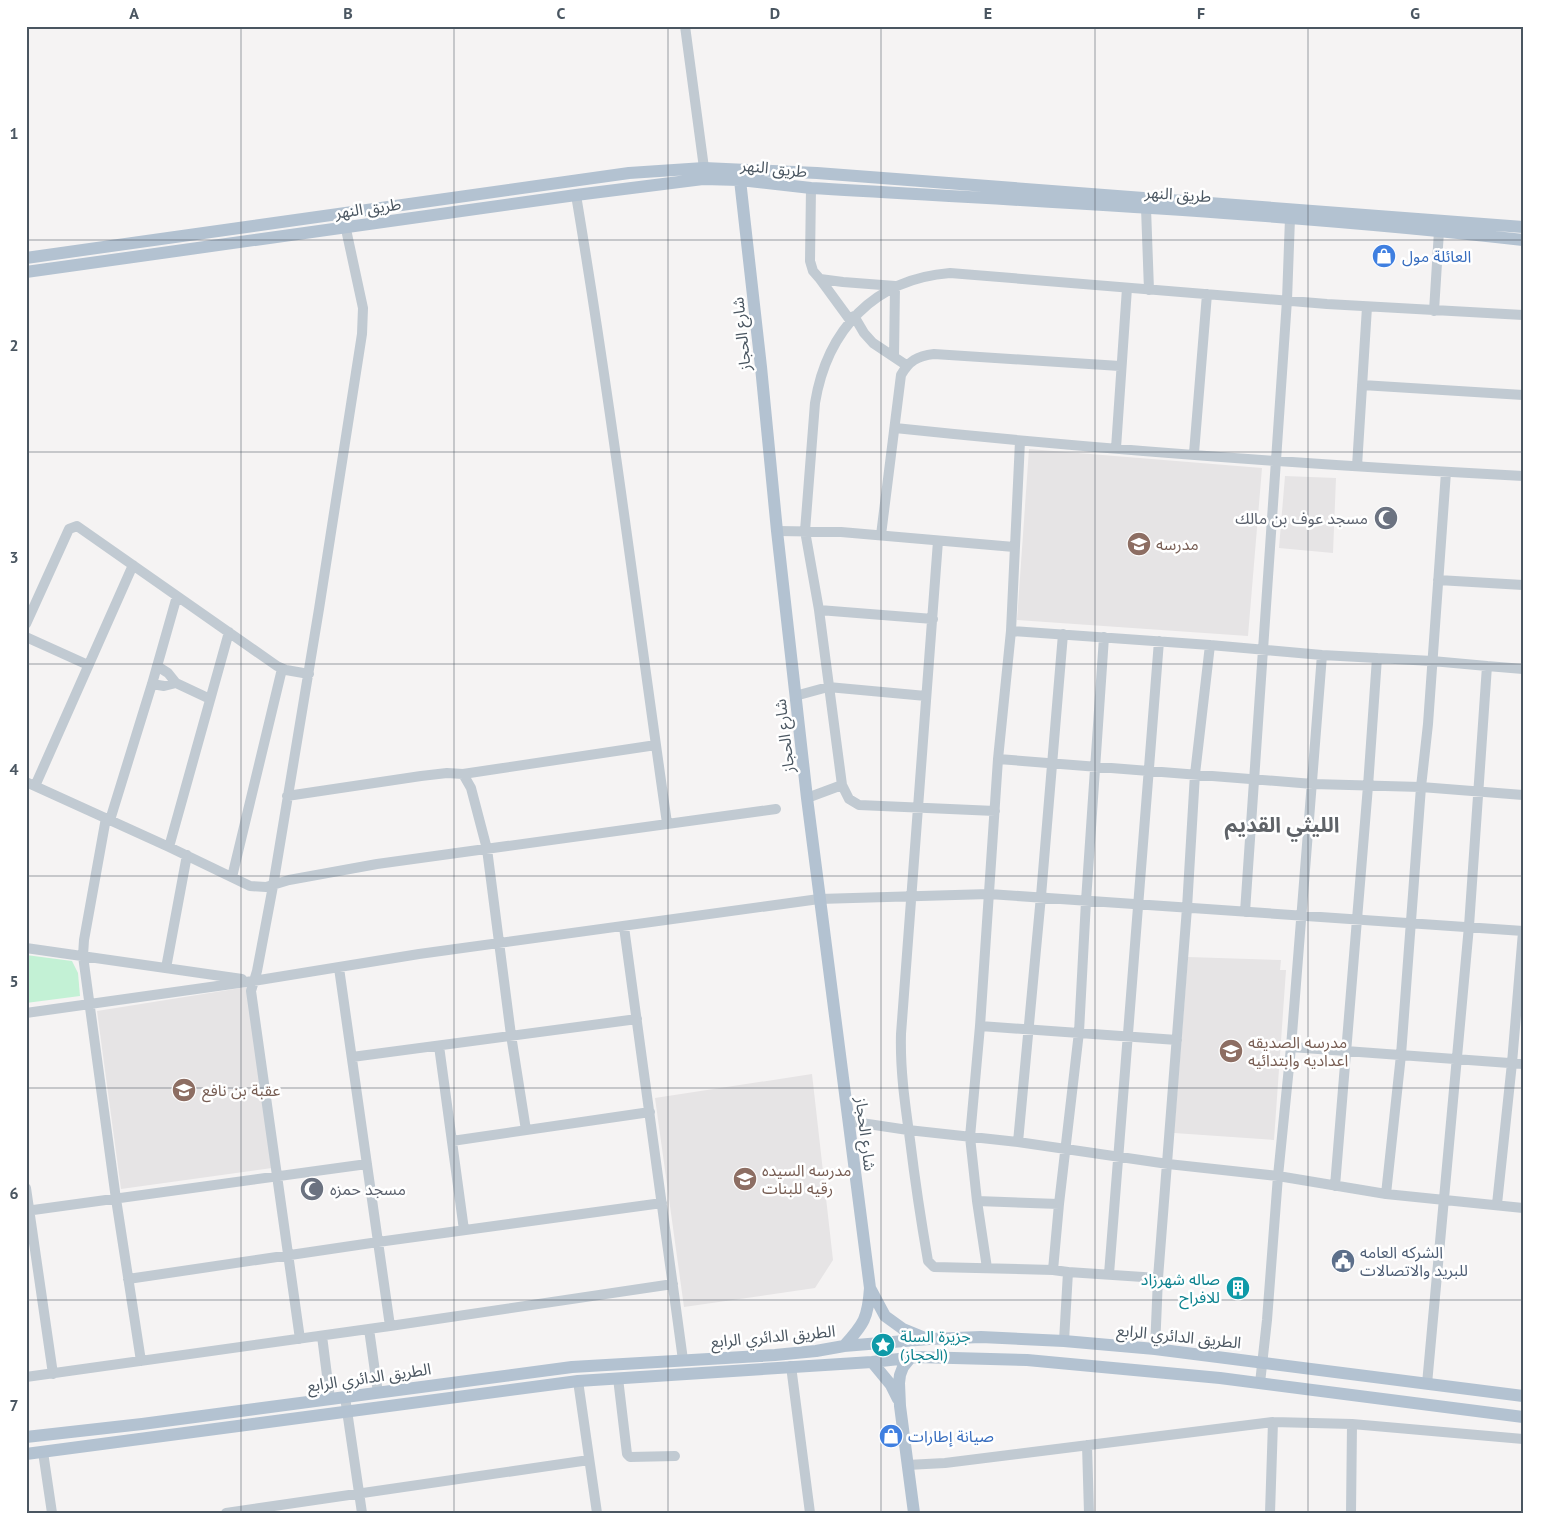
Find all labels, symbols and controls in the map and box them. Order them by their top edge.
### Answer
text: A [129,3,139,23]
text: B [343,3,353,23]
text: C [557,3,566,23]
text: D [770,3,780,23]
text: E [984,3,992,23]
text: F [1197,3,1205,23]
text: G [1410,3,1420,23]
text: 1 [9,123,19,143]
street label: طريق النهر [739,154,808,182]
street label: طريق النهر [1143,182,1212,207]
street label: طريق النهر [333,193,403,224]
shop icon: العائلة مول [1371,243,1397,269]
place label: العائلة مول [1402,246,1471,267]
street label: شارع الحجاز [727,296,758,373]
text: 2 [9,335,19,355]
mosque icon: مسجد عوف بن مالك [1373,505,1399,531]
place label: مسجد عوف بن مالك [1235,508,1368,528]
school or university icon: مدرسه [1126,531,1152,557]
place label: مدرسه [1156,534,1199,554]
text: 3 [9,547,19,567]
street label: شارع الحجاز [770,698,802,775]
text: 4 [9,759,19,779]
district label: الليثي القديم [1225,811,1339,842]
text: 5 [9,971,19,991]
place label: مدرسه الصديقه اعداديه وابتدائيه [1248,1032,1348,1070]
school or university icon: مدرسه الصديقه اعداديه وابتدائيه [1218,1038,1244,1064]
school or university icon: عقبة بن نافع [171,1077,197,1103]
place label: عقبة بن نافع [202,1080,280,1103]
street label: شارع الحجاز [848,1095,880,1172]
place label: مدرسه السيده رقيه للبنات [762,1160,851,1198]
school or university icon: مدرسه السيده رقيه للبنات [732,1166,758,1192]
mosque icon: مسجد حمزه [299,1176,325,1202]
place label: مسجد حمزه [330,1179,406,1199]
text: 6 [9,1183,19,1203]
place label: الشركه العامه للبريد والاتصالات [1360,1242,1468,1280]
public building icon: الشركه العامه للبريد والاتصالات [1330,1248,1356,1274]
place label: صاله شهرزاد للافراح [1141,1269,1220,1310]
building icon: صاله شهرزاد للافراح [1225,1275,1251,1301]
street label: الطريق الدائري الرابع [1115,1320,1242,1355]
street label: الطريق الدائري الرابع [710,1321,836,1354]
place label: جزيرة السلة (الحجاز) [900,1326,971,1364]
place icon: جزيرة السلة (الحجاز) [870,1332,896,1358]
street label: الطريق الدائري الرابع [306,1358,433,1399]
text: 7 [9,1395,19,1415]
shop icon: صيانة إطارات [878,1423,904,1449]
place label: صيانة إطارات [908,1426,994,1447]

